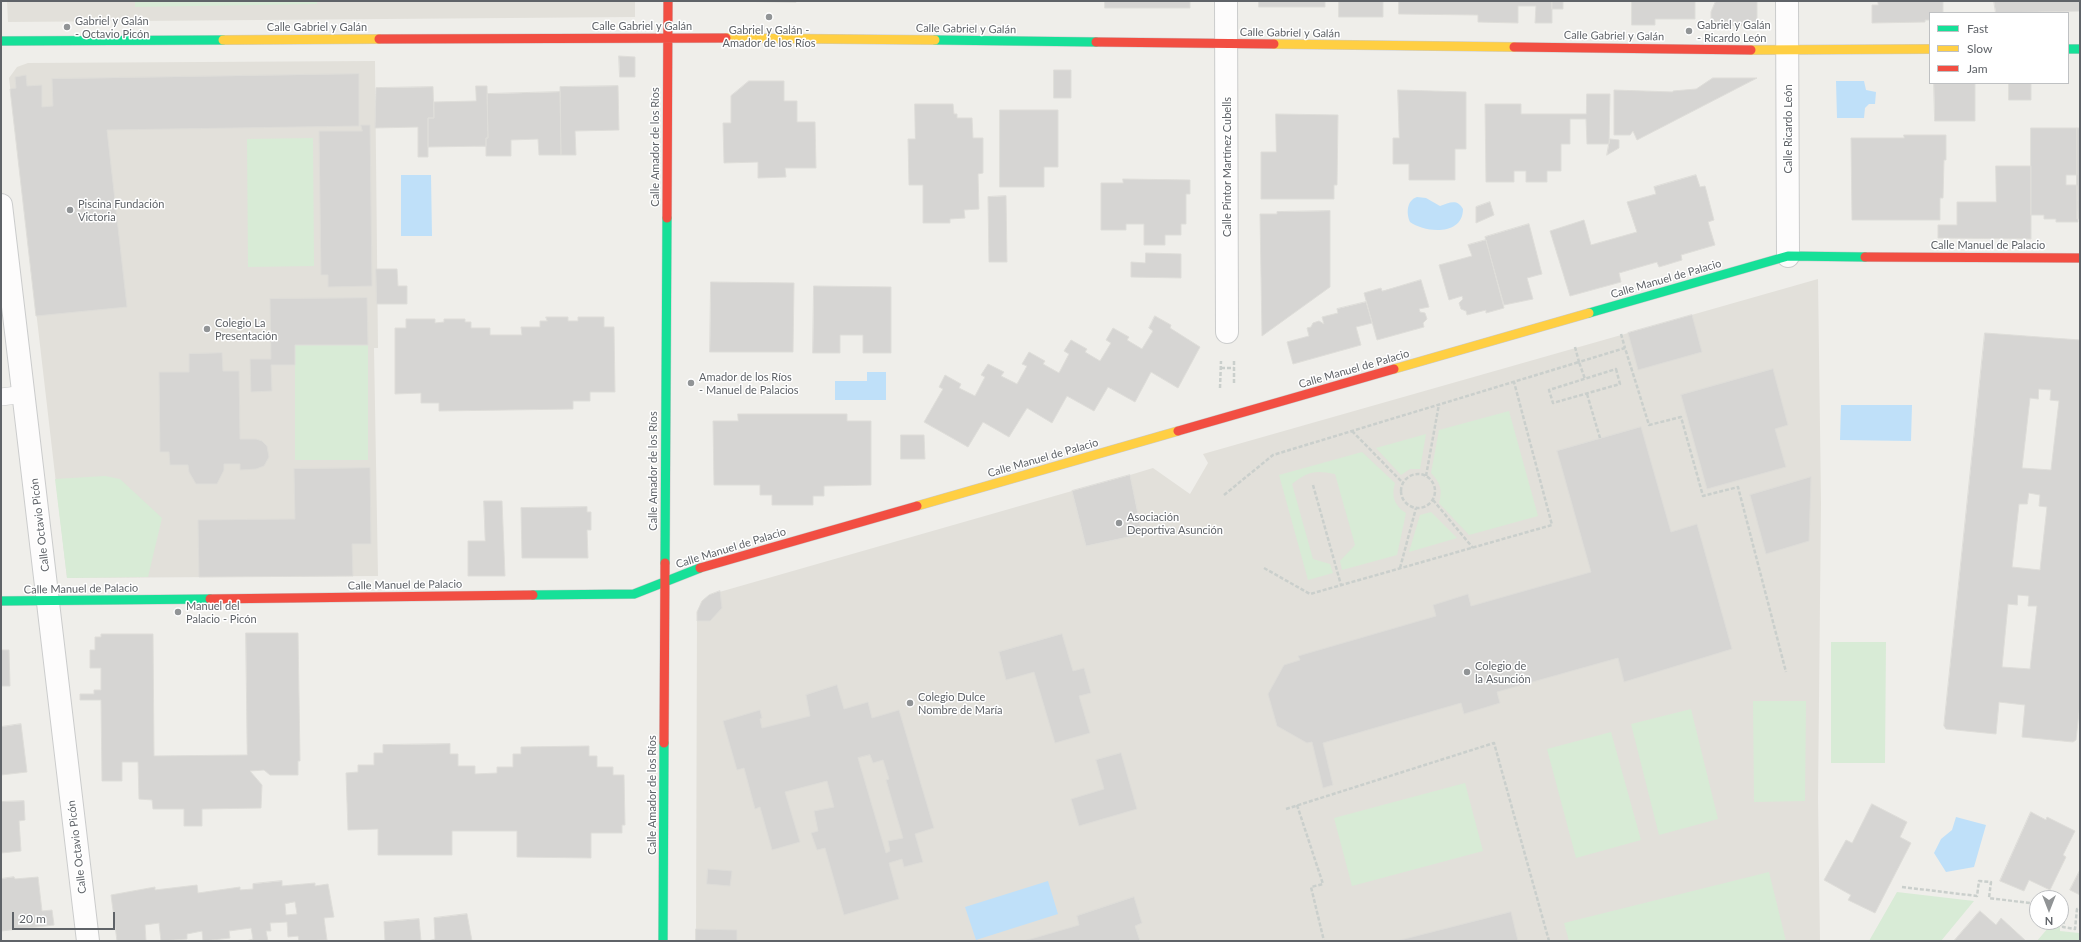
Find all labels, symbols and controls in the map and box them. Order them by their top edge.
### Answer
marker: Gabriel y Galán - Amador de los Ríos [764,12,774,22]
legend [1929,12,2069,84]
place label: Gabriel y Galán - Octavio Picón [75,14,149,40]
place label: Gabriel y Galán - Ricardo León [1697,18,1771,44]
street label: Calle Gabriel y Galán [592,19,692,33]
street label: Calle Gabriel y Galán [267,20,367,34]
text: Fast [1967,21,1988,36]
marker: Gabriel y Galán - Octavio Picón [62,22,72,32]
street label: Calle Gabriel y Galán [916,22,1016,36]
place label: Gabriel y Galán - Amador de los Ríos [723,23,815,49]
street label: Calle Gabriel y Galán [1240,26,1340,40]
marker: Gabriel y Galán - Ricardo León [1684,26,1694,36]
street label: Calle Gabriel y Galán [1564,29,1664,43]
text: Slow [1967,41,1992,56]
text: Jam [1967,61,1988,76]
street label: Calle Ricardo León [1781,84,1795,174]
street label: Calle Amador de los Ríos [648,87,662,207]
street label: Calle Pintor Martínez Cubells [1220,97,1234,237]
place label: Piscina Fundación Victoria [78,197,164,223]
marker: Piscina Fundación Victoria [65,205,75,215]
street label: Calle Manuel de Palacio [1931,238,2045,252]
street label: Calle Manuel de Palacio [1609,257,1723,301]
place label: Colegio La Presentación [215,316,277,342]
marker: Colegio La Presentación [202,324,212,334]
street label: Calle Manuel de Palacio [1297,347,1411,391]
place label: Amador de los Ríos - Manuel de Palacios [699,370,799,396]
marker: Amador de los Ríos - Manuel de Palacios [686,378,696,388]
street label: Calle Amador de los Ríos [646,411,660,531]
street label: Calle Manuel de Palacio [986,436,1100,480]
street label: Calle Octavio Picón [28,478,52,572]
place label: Asociación Deportiva Asunción [1127,510,1223,536]
marker: Asociación Deportiva Asunción [1114,518,1124,528]
street label: Calle Manuel de Palacio [674,525,788,571]
street label: Calle Manuel de Palacio [348,577,462,593]
street label: Calle Manuel de Palacio [24,581,138,597]
place label: Manuel del Palacio - Picón [186,599,257,625]
marker: Manuel del Palacio - Picón [173,607,183,617]
place label: Colegio de la Asunción [1475,659,1531,685]
marker: Colegio de la Asunción [1462,667,1472,677]
place label: Colegio Dulce Nombre de María [918,690,1002,716]
marker: Colegio Dulce Nombre de María [905,698,915,708]
street label: Calle Amador de los Ríos [645,735,659,855]
street label: Calle Octavio Picón [65,800,89,894]
north arrow [2029,890,2069,930]
scale bar [14,904,117,930]
text: 20 m [19,911,46,926]
text: N [2045,915,2053,928]

